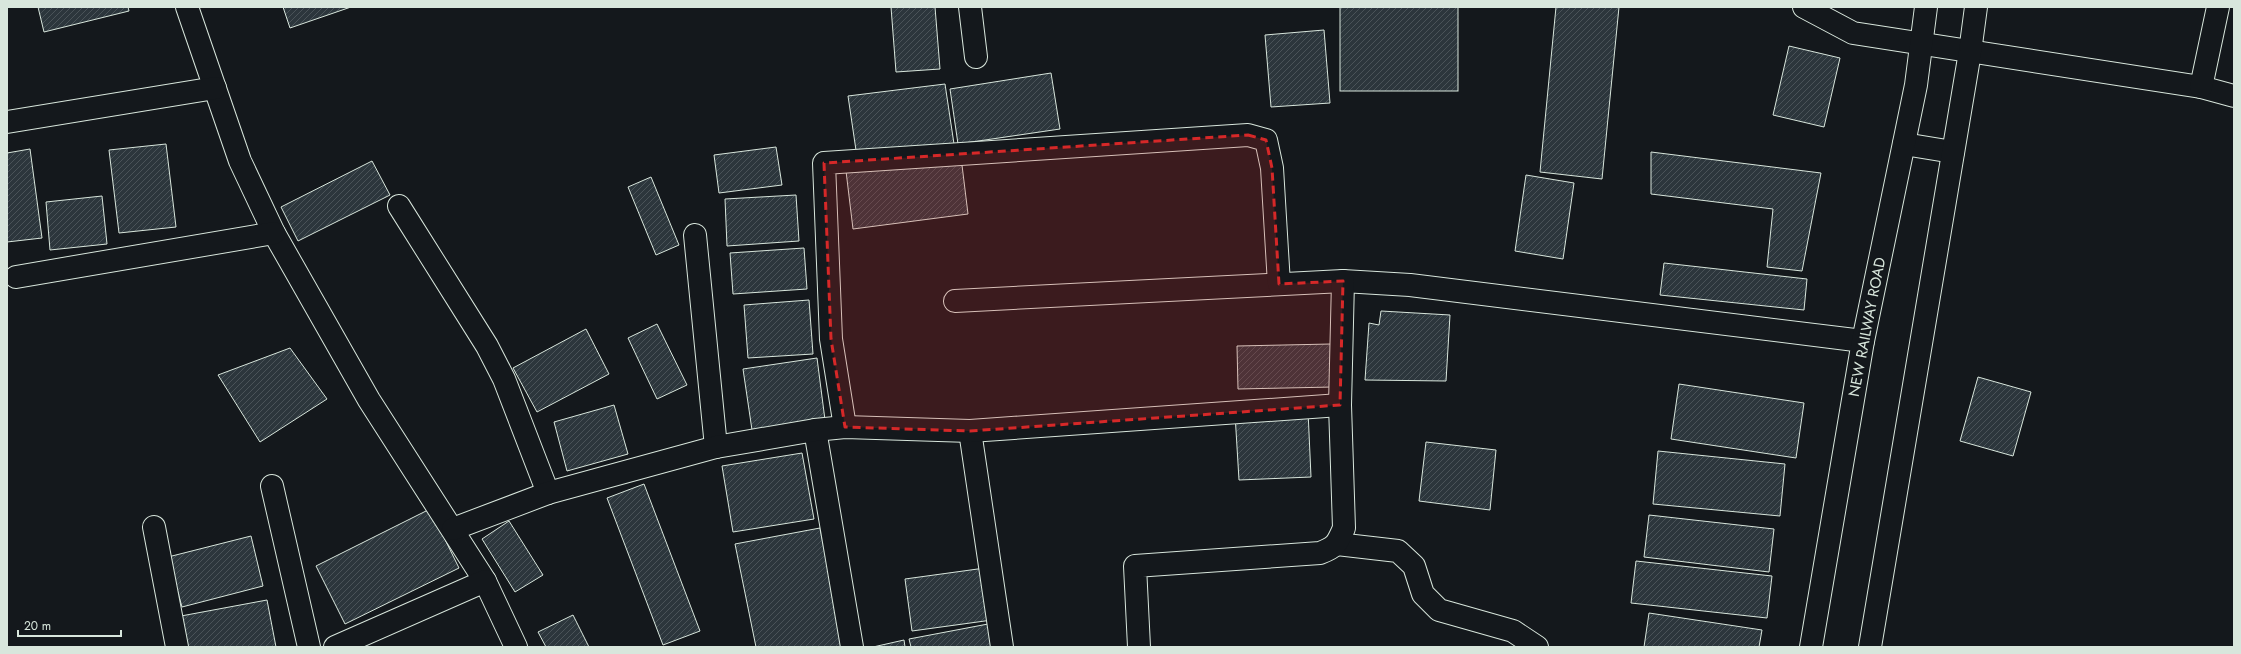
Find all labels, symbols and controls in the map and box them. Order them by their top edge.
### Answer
street label: NEW RAILWAY ROAD [1843,255,1891,399]
scale bar [18,612,121,638]
text: 20 m [24,617,51,635]

